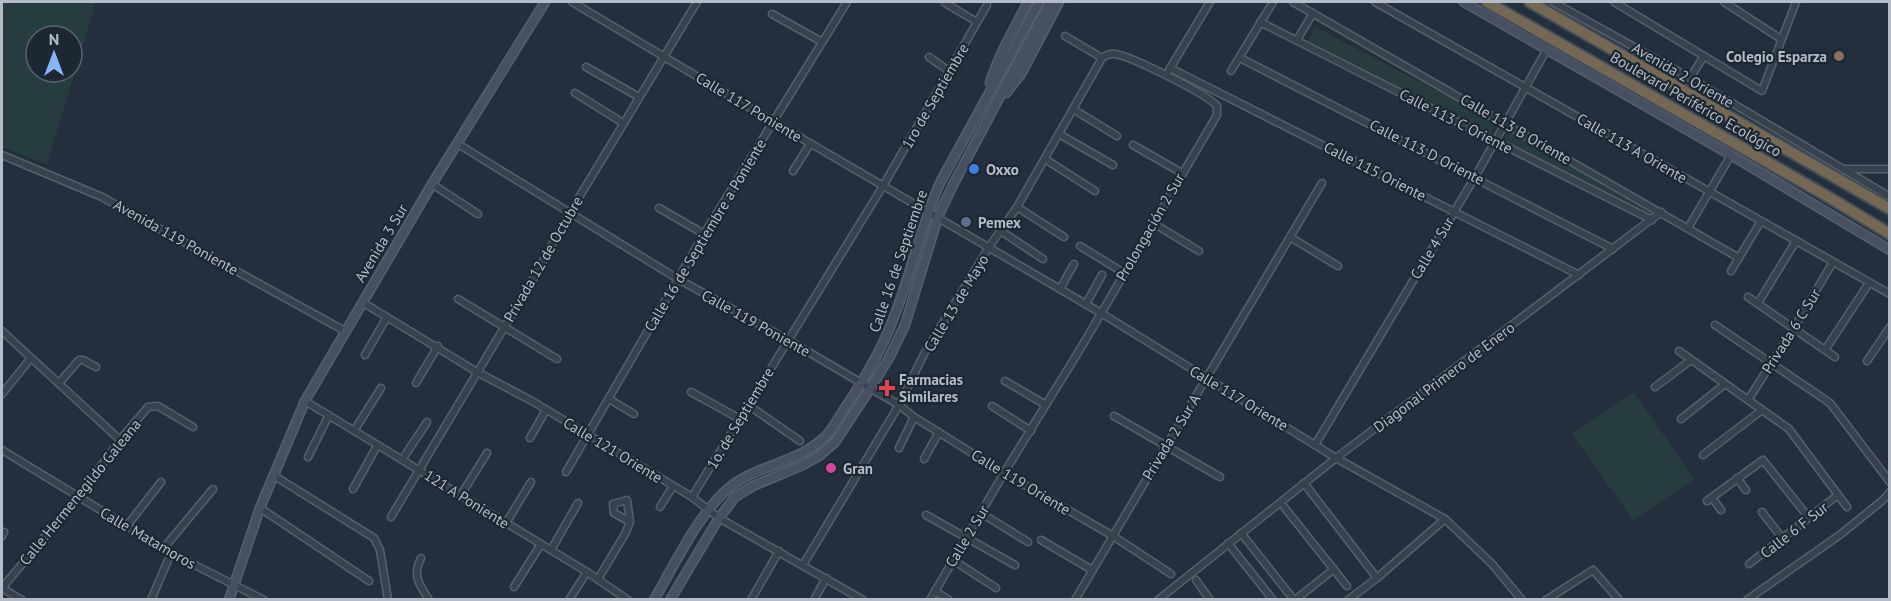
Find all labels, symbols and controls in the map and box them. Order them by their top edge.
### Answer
north arrow [24,24,84,84]
text: N [49,29,59,49]
street label: Avenida 2 Oriente [1629,38,1737,112]
street label: 1ro de Septiembre [897,40,973,152]
street label: Boulevard Periférico Ecológico [1607,47,1785,161]
place label: Colegio Esparza [1726,47,1827,66]
marker: Colegio Esparza [1832,49,1846,63]
street label: Calle 117 Poniente [693,68,805,146]
street label: Calle 113 C Oriente [1396,84,1516,158]
street label: Calle 113 B Oriente [1457,89,1575,169]
street label: Calle 113 A Oriente [1574,109,1690,187]
street label: Calle 113 D Oriente [1366,115,1488,189]
street label: Calle 16 de Septiembre a Poniente [640,135,770,335]
street label: Calle 115 Oriente [1321,137,1429,205]
place label: Oxxo [986,160,1019,179]
marker: Oxxo [967,162,981,176]
street label: Prolongación 2 Sur [1111,170,1189,284]
street label: Calle 16 de Septiembre [865,187,931,335]
street label: Privada 12 de Octubre [499,193,587,325]
street label: Avenida 119 Poniente [110,195,242,279]
street label: Avenida 3 Sur [350,200,412,286]
place label: Pemex [978,213,1021,232]
street label: Calle 4 Sur [1406,213,1458,283]
marker: Pemex [959,215,973,229]
street label: Calle 13 de Mayo [919,251,993,355]
street label: Calle 119 Poniente [698,285,814,361]
street label: Privada 6 C Sur [1757,285,1825,377]
street label: Diagonal Primero de Enero [1370,318,1518,436]
street label: Calle 117 Oriente [1186,361,1292,435]
street label: 1o. de Septiembre [702,364,778,472]
place label: Farmacias Similares [899,370,963,406]
marker: Farmacias Similares [880,381,894,395]
street label: Privada 2 Sur A [1138,390,1204,483]
street label: Calle 121 Oriente [560,413,666,487]
street label: Calle Hermenegildo Galeana [15,415,145,569]
street label: Calle 119 Oriente [968,445,1074,519]
place label: Gran [843,459,873,478]
marker: Gran [824,461,838,475]
street label: 121 A Poniente [421,465,513,533]
street label: Calle 6 F Sur [1756,498,1832,562]
street label: Calle 2 Sur [941,501,993,571]
street label: Calle Matamoros [97,503,199,573]

